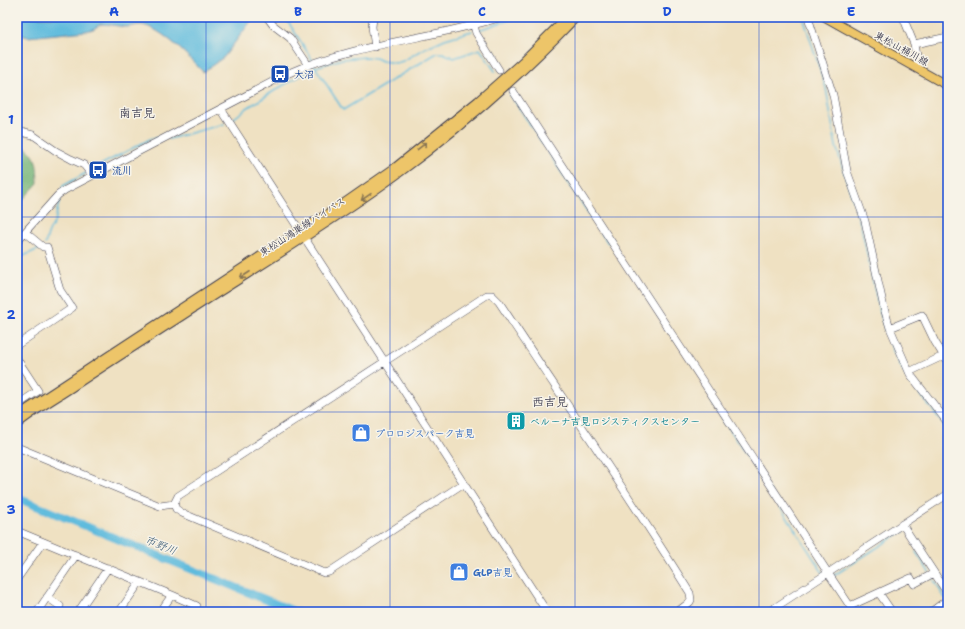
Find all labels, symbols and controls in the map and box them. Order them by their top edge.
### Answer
text: A [109,3,119,20]
text: B [294,3,302,20]
text: C [478,3,486,20]
text: D [662,3,672,20]
text: E [847,3,856,20]
street label: 東松山桶川線 [872,28,931,69]
bus stop icon: 大沼 [269,63,291,85]
place label: 大沼 [294,68,314,81]
district label: 南吉見 [119,105,155,121]
text: 1 [8,111,14,128]
one-way arrow [417,142,428,150]
bus stop icon: 流川 [87,159,109,181]
place label: 流川 [112,164,132,177]
one-way arrow [360,193,371,201]
street label: 東松山鴻巣線バイパス [257,194,348,259]
one-way arrow [240,271,251,279]
text: 2 [6,306,16,323]
district label: 西吉見 [532,394,568,410]
building icon: ベルーナ吉見ロジスティクスセンター [505,410,527,432]
place label: ベルーナ吉見ロジスティクスセンター [530,415,700,428]
shop icon: プロロジスパーク吉見 [350,422,372,444]
place label: プロロジスパーク吉見 [375,427,475,440]
text: 3 [6,501,16,518]
water label: 市野川 [143,532,179,559]
shop icon: GLP吉見 [448,561,470,583]
place label: GLP吉見 [473,566,513,579]

